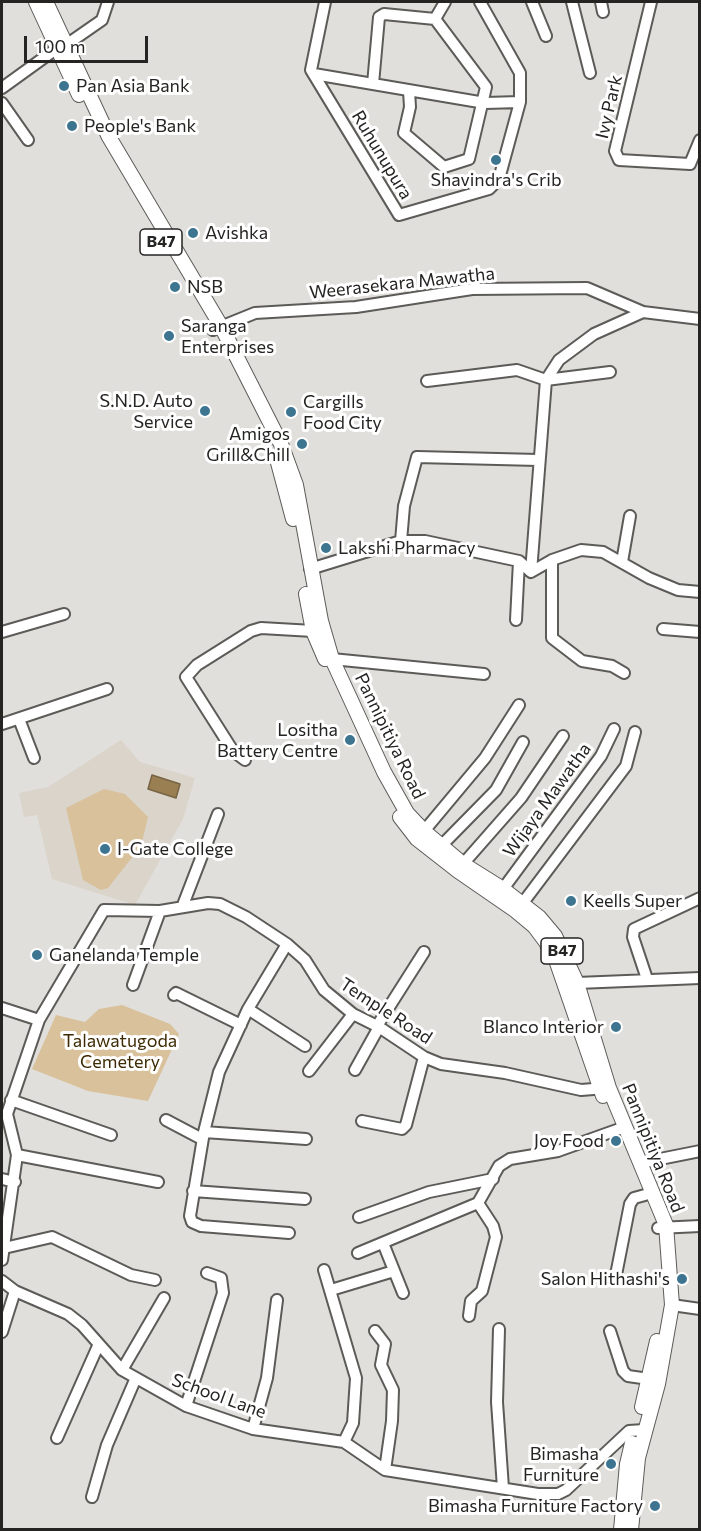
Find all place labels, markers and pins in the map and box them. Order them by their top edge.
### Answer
place label: Pan Asia Bank [76,75,190,97]
marker: Pan Asia Bank [57,79,71,93]
place label: People's Bank [84,115,196,137]
marker: People's Bank [65,119,79,133]
marker: Shavindra's Crib [489,153,503,167]
place label: Shavindra's Crib [430,169,562,191]
place label: Avishka [205,222,268,244]
marker: Avishka [186,226,200,240]
place label: NSB [187,276,223,298]
marker: NSB [168,280,182,294]
place label: Saranga Enterprises [181,315,274,358]
marker: Saranga Enterprises [162,329,176,343]
place label: S.N.D. Auto Service [100,390,193,432]
place label: Cargills Food City [303,391,382,434]
marker: S.N.D. Auto Service [198,404,212,418]
marker: Cargills Food City [284,405,298,419]
place label: Amigos Grill&Chill [206,423,290,466]
marker: Amigos Grill&Chill [295,437,309,451]
place label: Lakshi Pharmacy [338,537,476,559]
marker: Lakshi Pharmacy [319,541,333,555]
place label: Lositha Battery Centre [217,719,338,762]
marker: Lositha Battery Centre [343,733,357,747]
place label: I-Gate College [117,838,233,860]
marker: I-Gate College [98,842,112,856]
place label: Keells Super [583,890,682,912]
marker: Keells Super [564,894,578,908]
place label: Ganelanda Temple [49,944,199,966]
marker: Ganelanda Temple [30,948,44,962]
place label: Blanco Interior [483,1016,604,1038]
marker: Blanco Interior [609,1020,623,1034]
place label: Joy Food [534,1130,604,1152]
marker: Joy Food [609,1134,623,1148]
place label: Salon Hithashi's [541,1268,670,1290]
marker: Salon Hithashi's [675,1272,689,1286]
place label: Bimasha Furniture [523,1443,599,1486]
marker: Bimasha Furniture [604,1457,618,1471]
place label: Bimasha Furniture Factory [428,1495,643,1517]
marker: Bimasha Furniture Factory [648,1499,662,1513]

